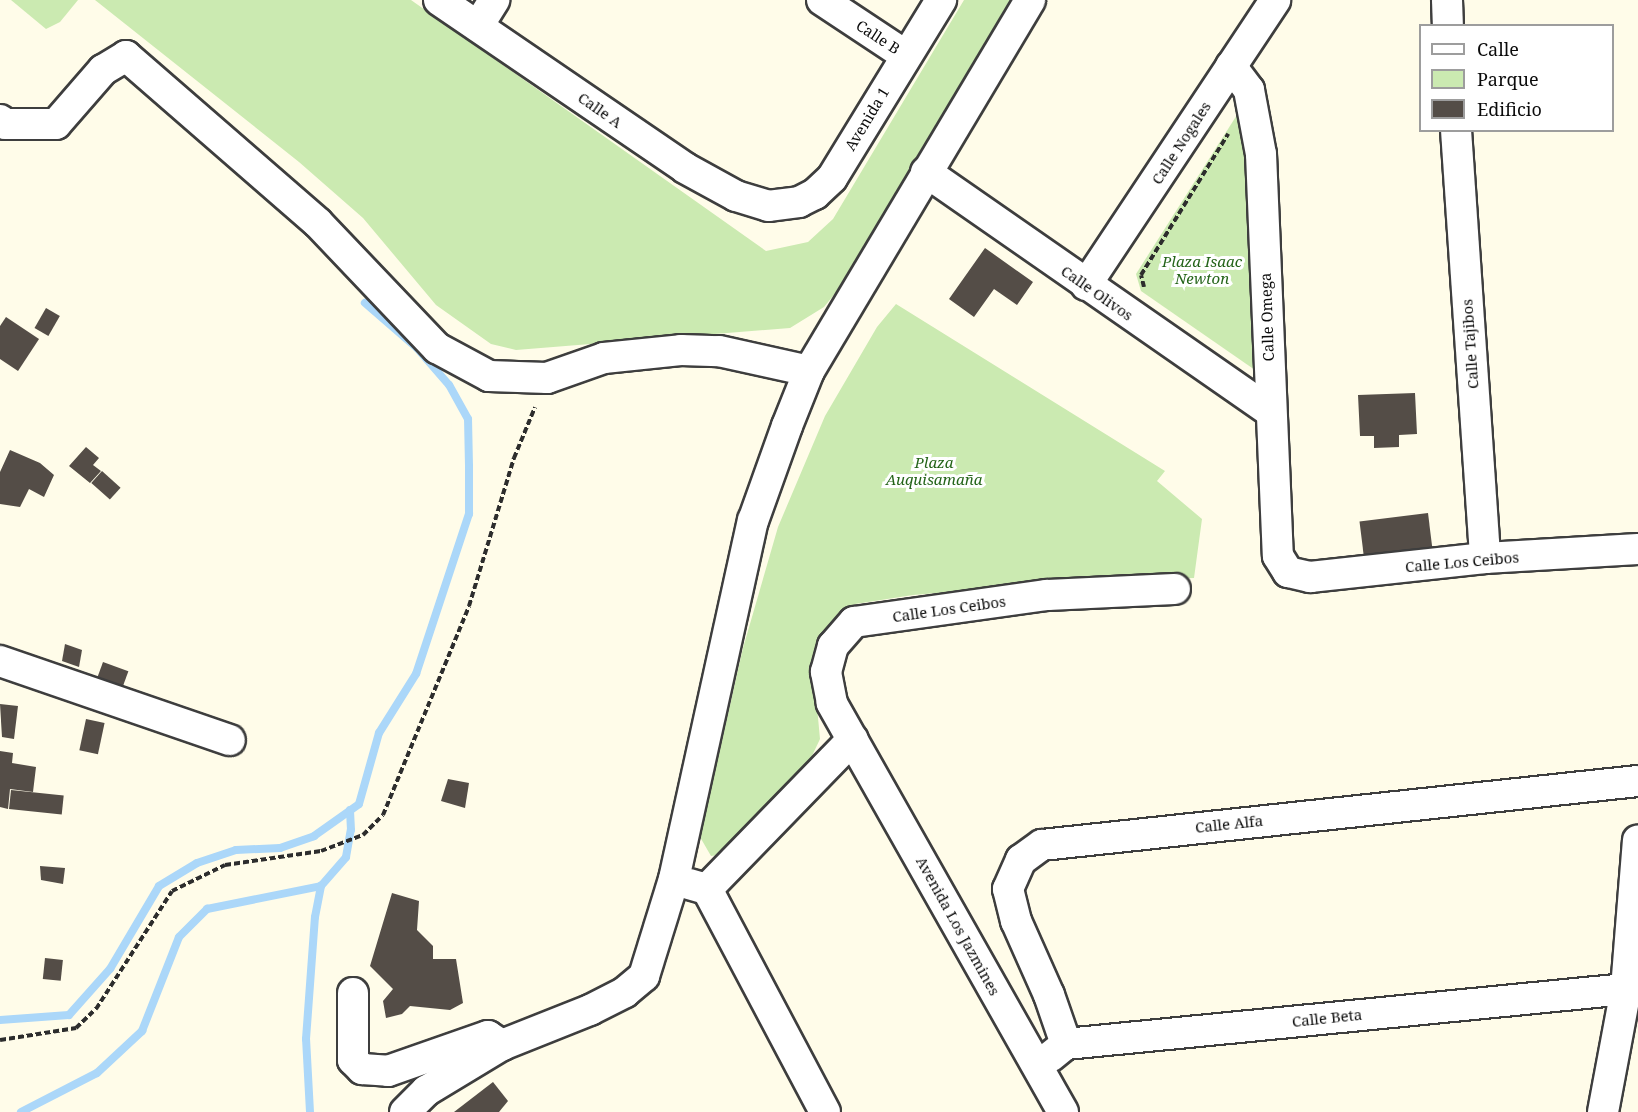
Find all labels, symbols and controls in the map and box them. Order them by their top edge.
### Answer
street label: Calle B [853,16,903,58]
legend [1419,24,1614,132]
text: Calle [1477,37,1519,61]
text: Parque [1477,67,1539,91]
street label: Avenida 1 [841,84,893,154]
street label: Calle A [575,88,625,132]
text: Edificio [1477,97,1542,121]
street label: Calle Nogales [1148,98,1214,188]
park label: Plaza Isaac Newton [1162,252,1242,287]
street label: Calle Olivos [1058,262,1136,324]
street label: Calle Omega [1256,272,1278,362]
street label: Calle Tajibos [1458,298,1482,390]
park label: Plaza Auquisamaña [886,453,982,488]
street label: Calle Los Ceibos [1404,548,1520,576]
street label: Calle Los Ceibos [891,592,1007,626]
street label: Calle Alfa [1194,811,1264,837]
street label: Avenida Los Jazmines [912,853,1004,999]
street label: Calle Beta [1291,1005,1363,1031]

